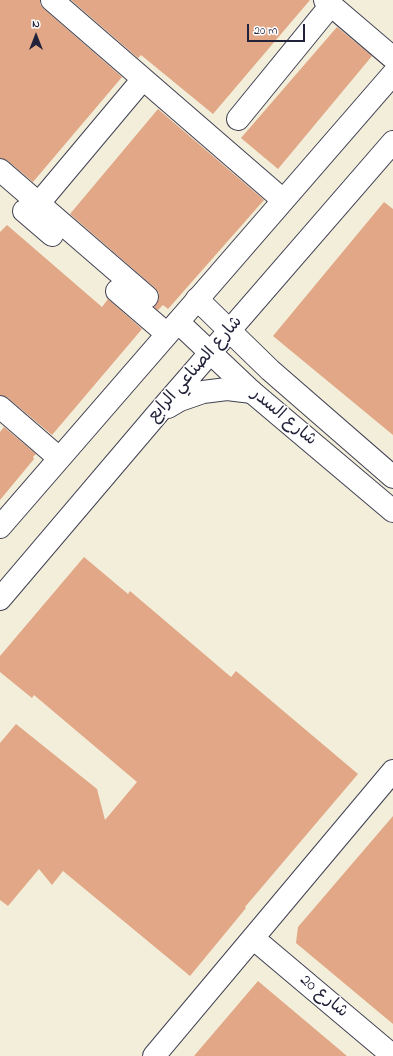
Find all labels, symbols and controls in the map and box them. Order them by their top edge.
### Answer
north arrow [16,16,56,56]
text: N [32,16,40,32]
scale bar [249,16,307,42]
text: 20 m [254,22,277,40]
street label: شارع الصناعي الرابع [144,313,248,427]
street label: شارع السدر [246,385,320,451]
street label: شارع 20 [295,971,351,1023]

